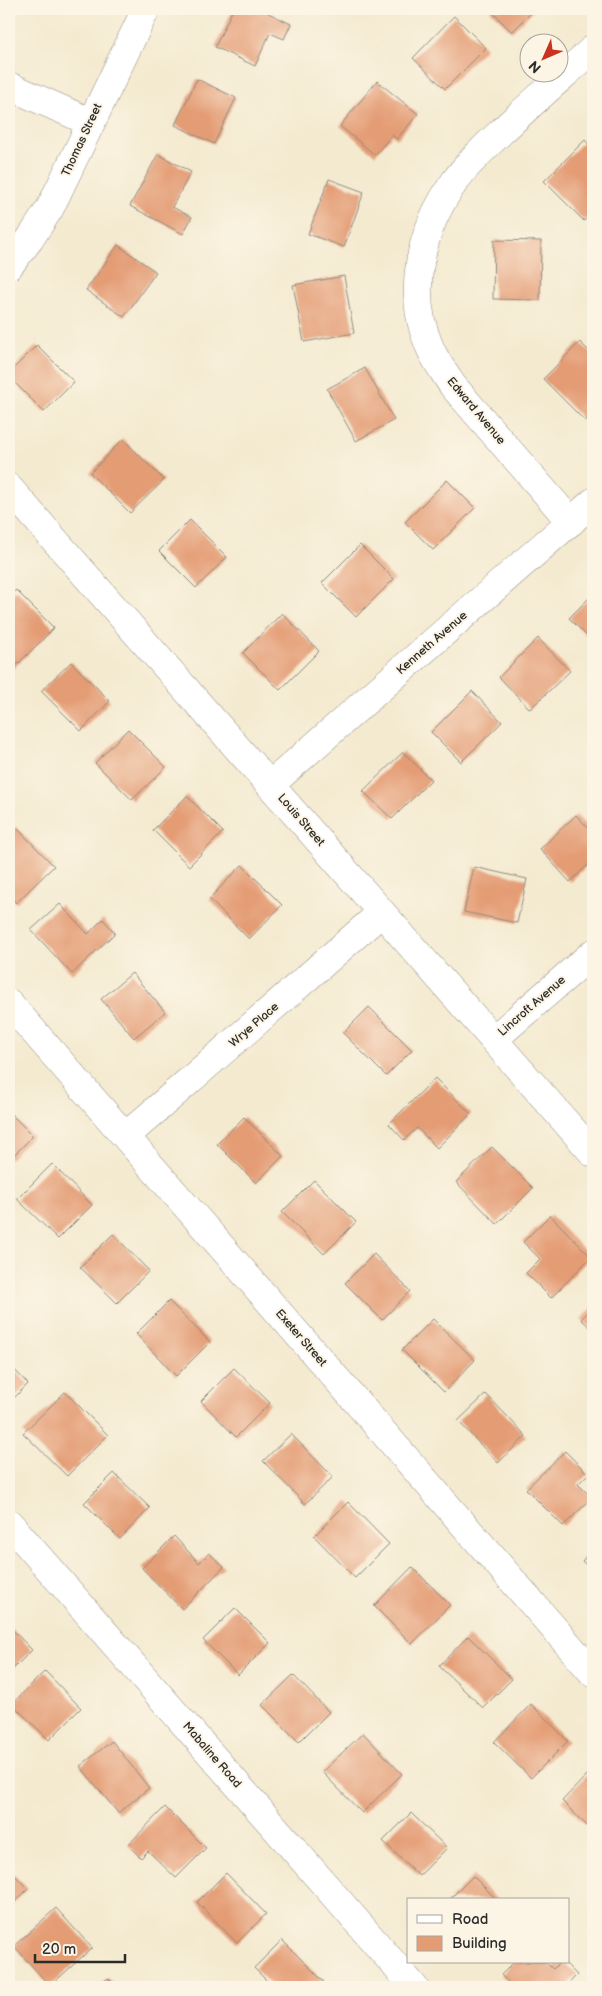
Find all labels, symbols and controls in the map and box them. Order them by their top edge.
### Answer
north arrow [520,32,570,82]
text: N [525,57,545,77]
street label: Thomas Street [59,101,106,179]
street label: Edward Avenue [443,374,509,448]
street label: Kenneth Avenue [393,608,471,678]
street label: Louis Street [274,791,328,850]
street label: Lincroft Avenue [495,973,569,1039]
street label: Wrye Place [226,999,282,1051]
street label: Exeter Street [272,1306,330,1370]
street label: Mabaline Road [179,1719,245,1791]
legend [407,1898,570,1964]
text: Road [452,1910,488,1929]
scale bar [35,1931,125,1963]
text: Building [452,1934,507,1953]
text: 20 m [42,1940,76,1959]

